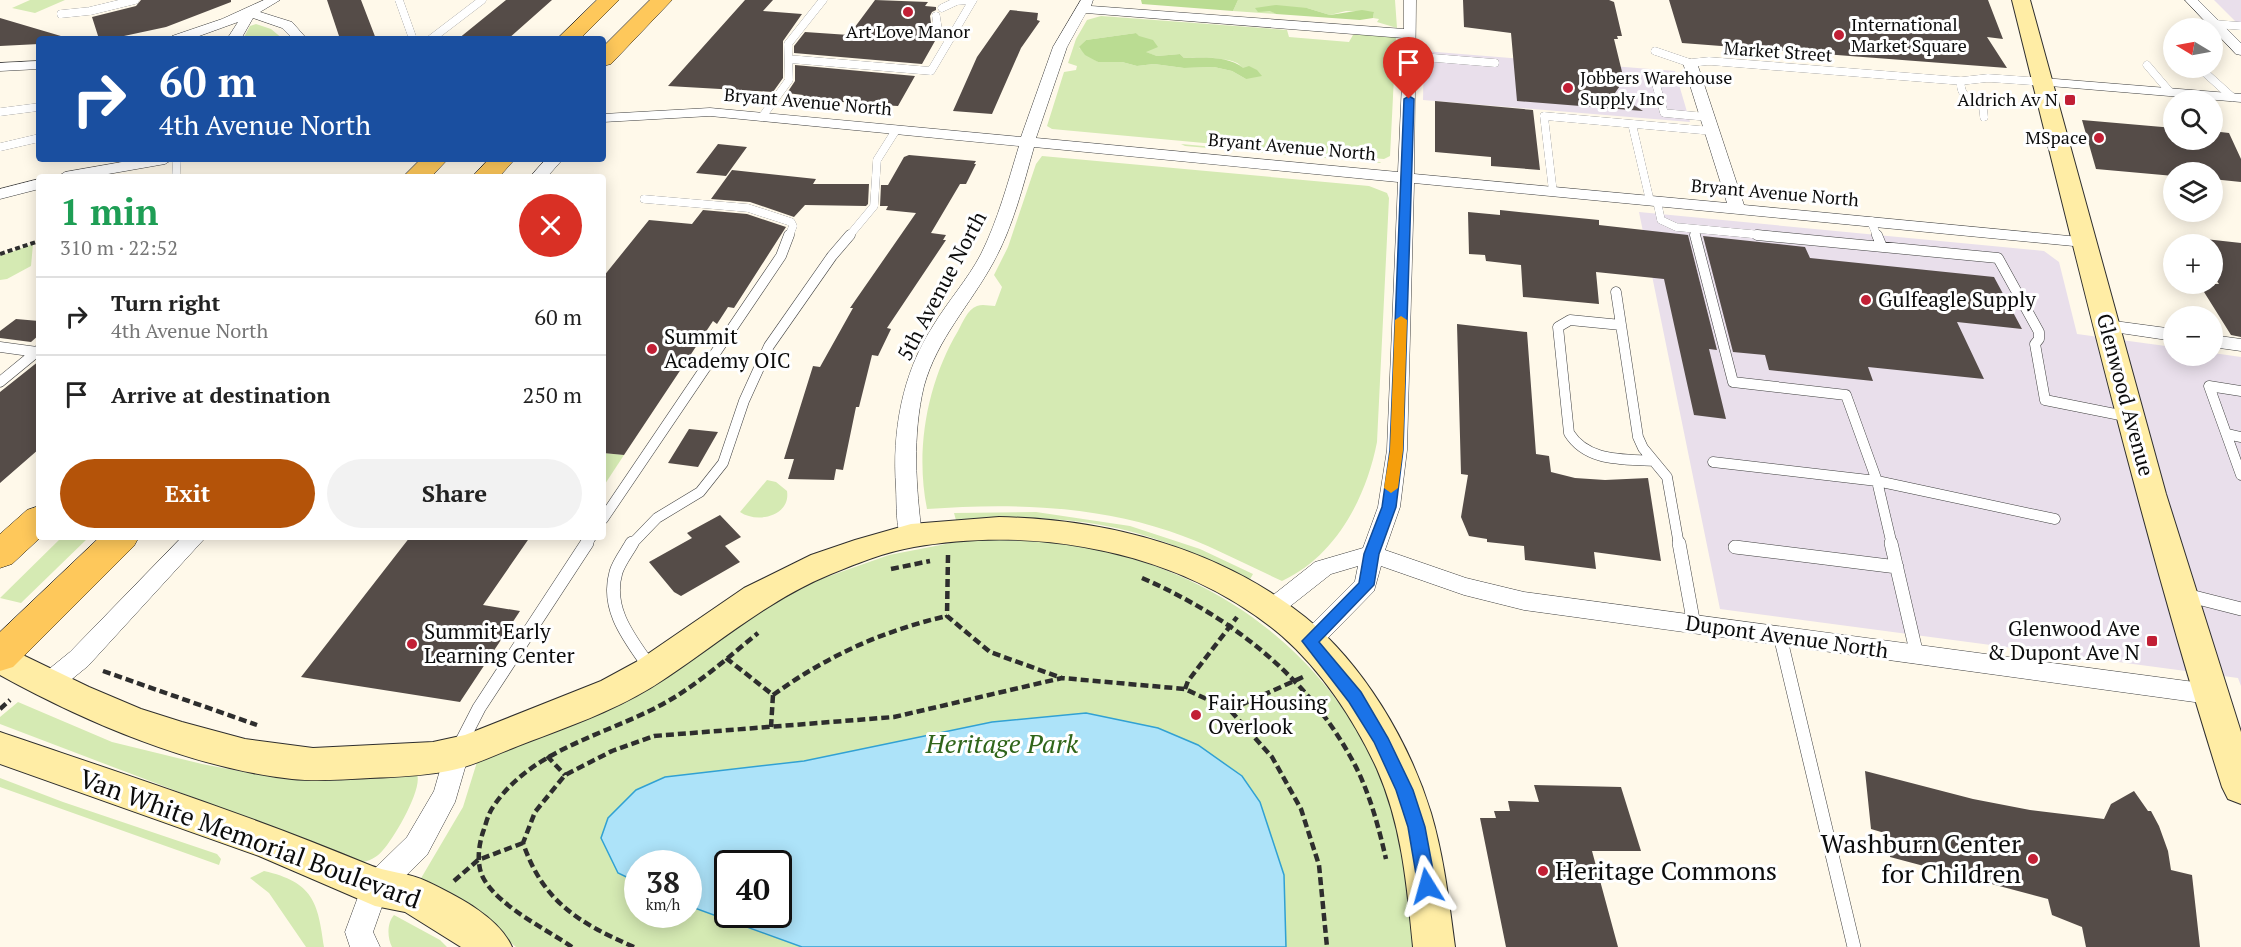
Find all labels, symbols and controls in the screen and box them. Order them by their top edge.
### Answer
marker: Art Love Manor [901,5,915,19]
place label: International Market Square [1851,12,1967,57]
north arrow [2163,18,2223,78]
map controls [2163,18,2223,366]
place label: Art Love Manor [846,19,970,43]
marker: International Market Square [1832,28,1846,42]
street label: Market Street [1723,35,1833,67]
pin [1383,37,1434,99]
icon: arrive [1392,46,1425,79]
text: 60 m [159,53,257,109]
icon: right [60,60,138,138]
place label: Jobbers Warehouse Supply Inc [1580,65,1732,110]
marker: Jobbers Warehouse Supply Inc [1561,81,1575,95]
street label: Bryant Avenue North [723,82,893,120]
place label: Aldrich Av N [1957,87,2058,111]
button: search [2163,90,2223,150]
marker: Aldrich Av N [2063,93,2077,107]
text: 4th Avenue North [159,107,371,143]
place label: MSpace [2025,125,2087,149]
street label: Bryant Avenue North [1207,127,1377,165]
marker: MSpace [2092,131,2106,145]
button: layers [2163,162,2223,222]
street label: Bryant Avenue North [1690,173,1860,211]
text: 1 min [60,188,158,235]
button: close [519,194,582,257]
street label: 5th Avenue North [890,206,992,365]
text: 310 m · 22:52 [60,234,178,261]
button: + [2163,234,2223,294]
place label: Gulfeagle Supply [1878,285,2036,313]
text: Turn right [111,288,220,317]
marker: Gulfeagle Supply [1859,293,1873,307]
icon: right [60,300,93,333]
text: 60 m [534,302,582,331]
button: − [2163,306,2223,366]
street label: Glenwood Avenue [2091,310,2161,479]
text: 4th Avenue North [111,317,268,344]
place label: Summit Academy OIC [664,322,790,374]
marker: Summit Academy OIC [645,342,659,356]
icon: arrive [60,378,93,411]
text: Arrive at destination [111,380,330,409]
text: 250 m [522,380,582,409]
button: Exit [60,459,315,528]
button: Share [327,459,582,528]
street label: Dupont Avenue North [1684,608,1890,664]
place label: Glenwood Ave & Dupont Ave N [1987,614,2140,666]
place label: Summit Early Learning Center [424,617,575,669]
marker: Glenwood Ave & Dupont Ave N [2145,634,2159,648]
marker: Summit Early Learning Center [405,637,419,651]
place label: Fair Housing Overlook [1208,688,1328,740]
marker: Fair Housing Overlook [1189,708,1203,722]
park label: Heritage Park [925,726,1079,760]
street label: Van White Memorial Boulevard [75,760,426,916]
place label: Washburn Center for Children [1821,826,2021,890]
speed limit sign: 40 [714,850,792,928]
marker: Washburn Center for Children [2026,852,2040,866]
place label: Heritage Commons [1555,853,1777,887]
position arrow [1395,854,1459,918]
text: 38 [646,862,680,902]
marker: Heritage Commons [1536,864,1550,878]
text: km/h [646,894,680,914]

